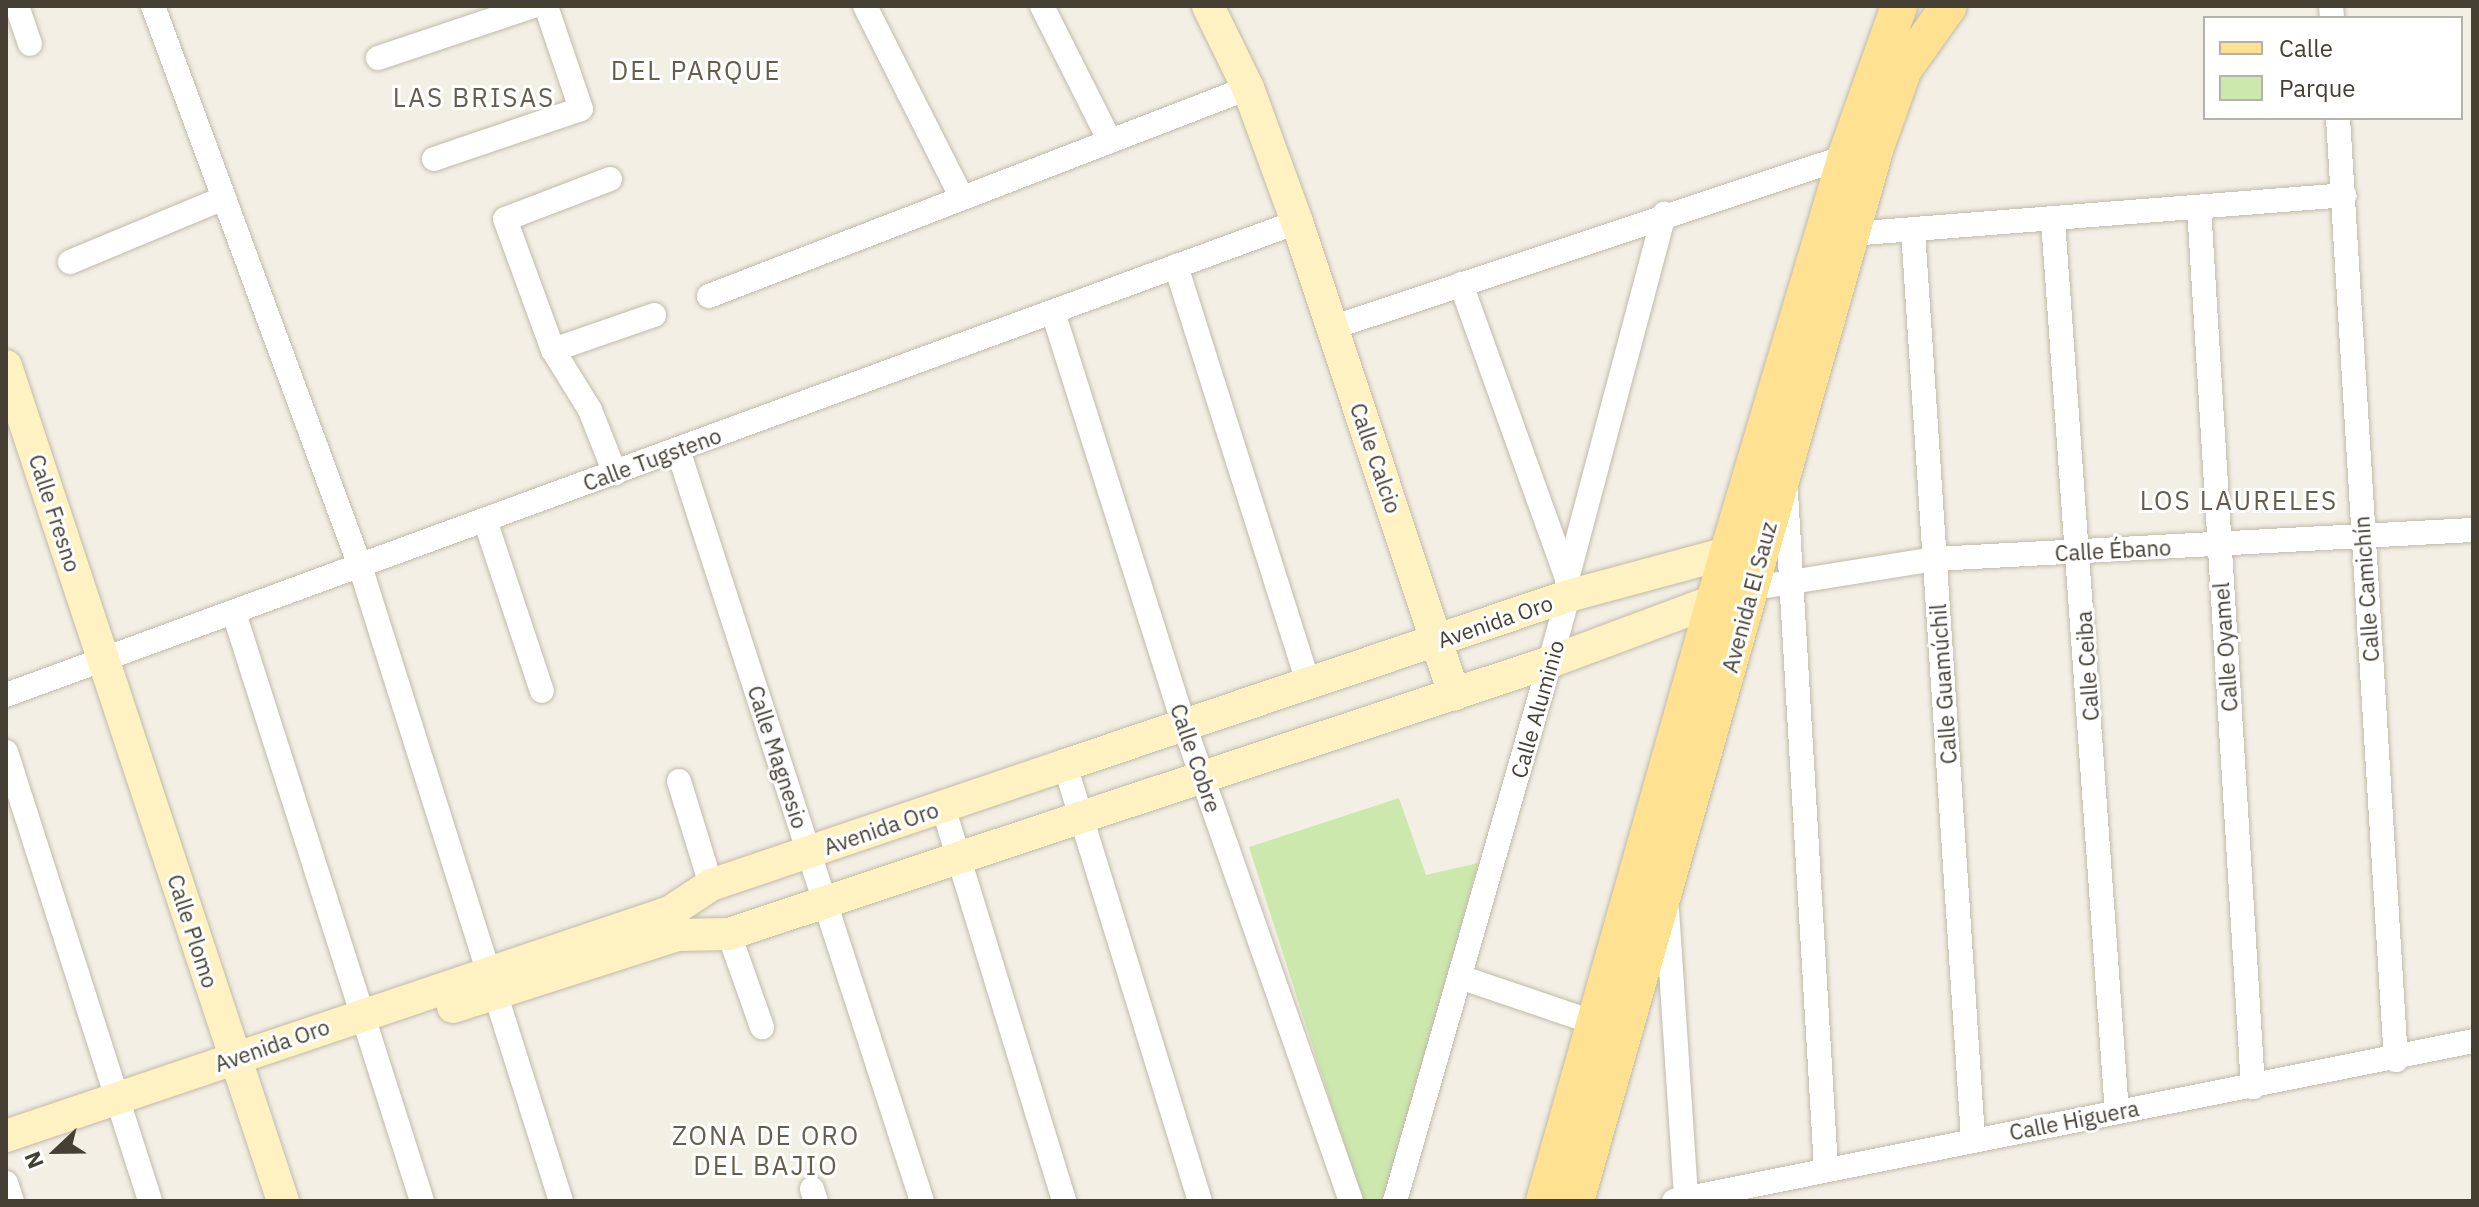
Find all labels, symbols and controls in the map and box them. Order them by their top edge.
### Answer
legend [2203,16,2463,120]
text: Calle [2279,32,2333,64]
district label: DEL PARQUE [611,55,781,87]
text: Parque [2279,72,2356,104]
district label: LAS BRISAS [393,82,555,114]
street label: Calle Calcio [1345,399,1407,517]
street label: Calle Tugsteno [579,422,725,496]
street label: Calle Fresno [24,451,86,575]
district label: LOS LAURELES [2140,485,2338,517]
street label: Calle Camichín [2348,515,2384,663]
street label: Avenida El Sauz [1716,519,1782,675]
street label: Calle Ébano [2054,534,2172,566]
street label: Calle Oyamel [2207,581,2243,713]
street label: Avenida Oro [1434,589,1556,653]
street label: Calle Guamúchil [1924,603,1962,765]
street label: Calle Ceiba [2070,610,2104,722]
street label: Calle Aluminio [1505,637,1569,781]
street label: Calle Magnesio [742,682,814,832]
street label: Calle Cobre [1165,700,1227,816]
street label: Avenida Oro [820,796,942,860]
street label: Calle Plomo [162,871,224,991]
street label: Avenida Oro [211,1013,333,1077]
street label: Calle Higuera [2007,1095,2141,1145]
north arrow [16,1111,96,1191]
district label: ZONA DE ORO DEL BAJIO [672,1120,860,1182]
text: N [17,1147,50,1173]

